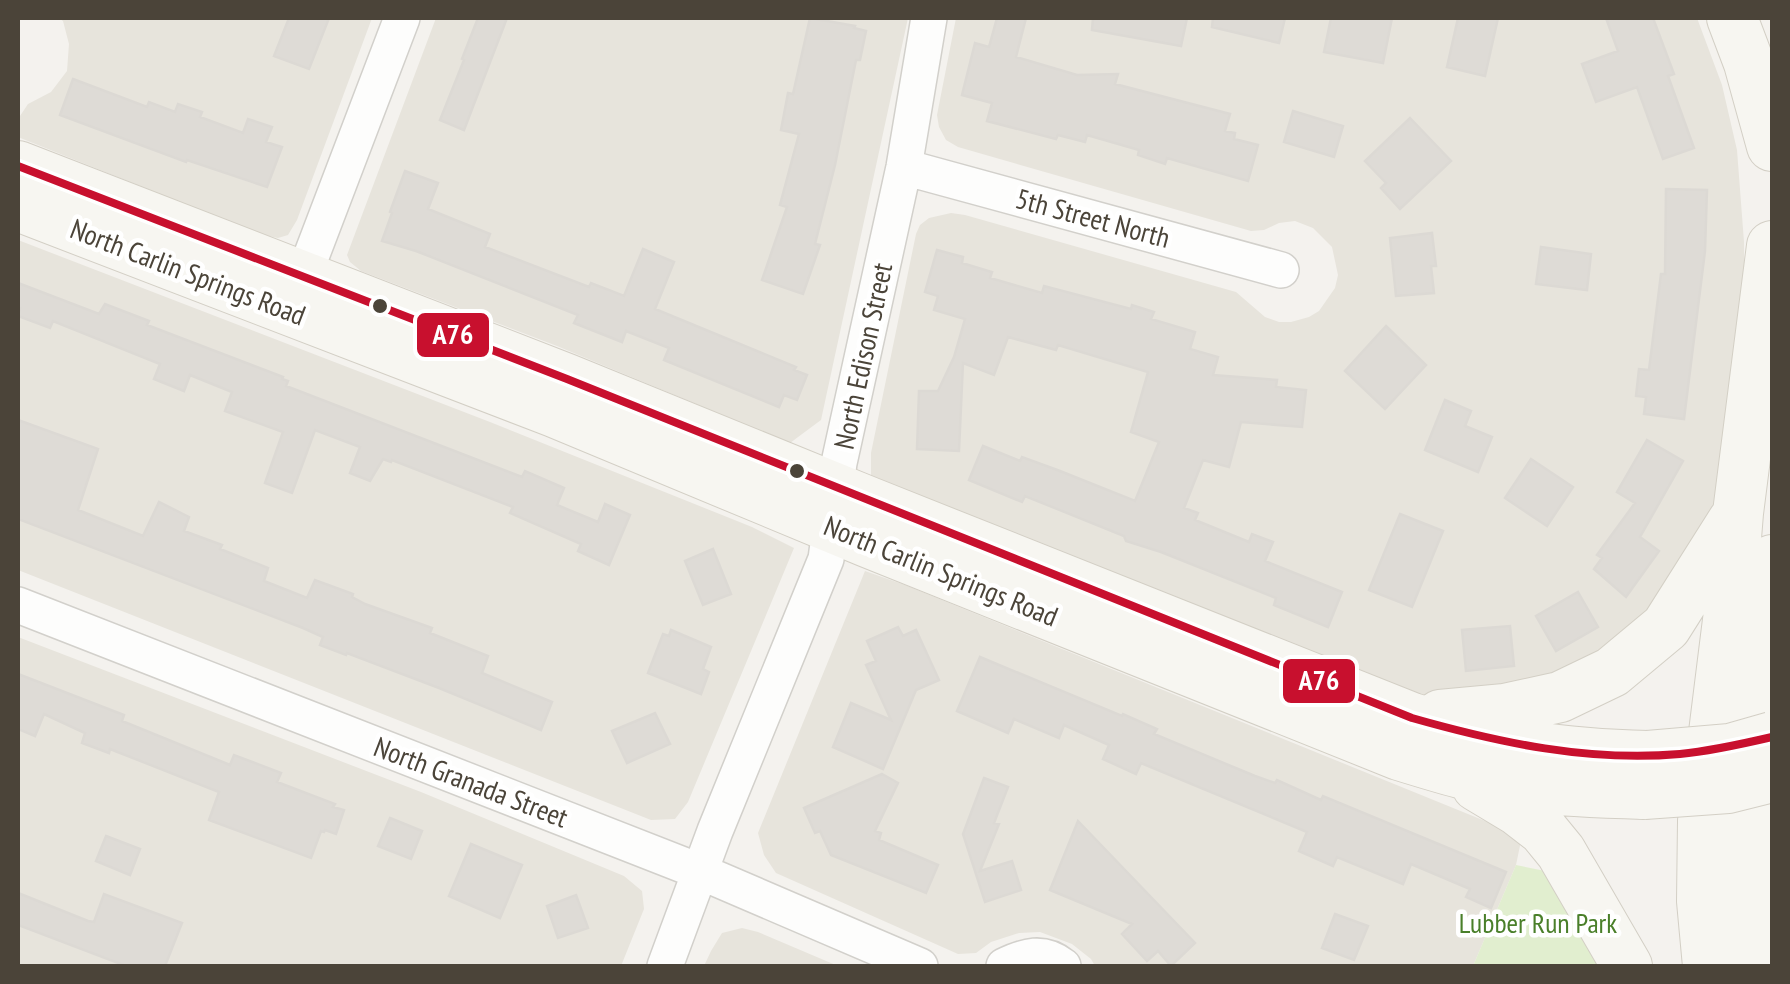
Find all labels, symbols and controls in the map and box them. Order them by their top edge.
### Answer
street label: 5th Street North [1012,179,1174,256]
street label: North Carlin Springs Road [65,210,311,333]
street label: North Edison Street [825,259,900,452]
unlabelled marker [370,296,390,316]
line badge: A76 [415,311,491,359]
text: A76 [432,315,473,352]
unlabelled marker [787,461,807,481]
street label: North Carlin Springs Road [819,507,1064,634]
line badge: A76 [1281,657,1357,705]
text: A76 [1298,661,1339,698]
street label: North Granada Street [369,728,574,836]
park label: Lubber Run Park [1459,904,1617,941]

